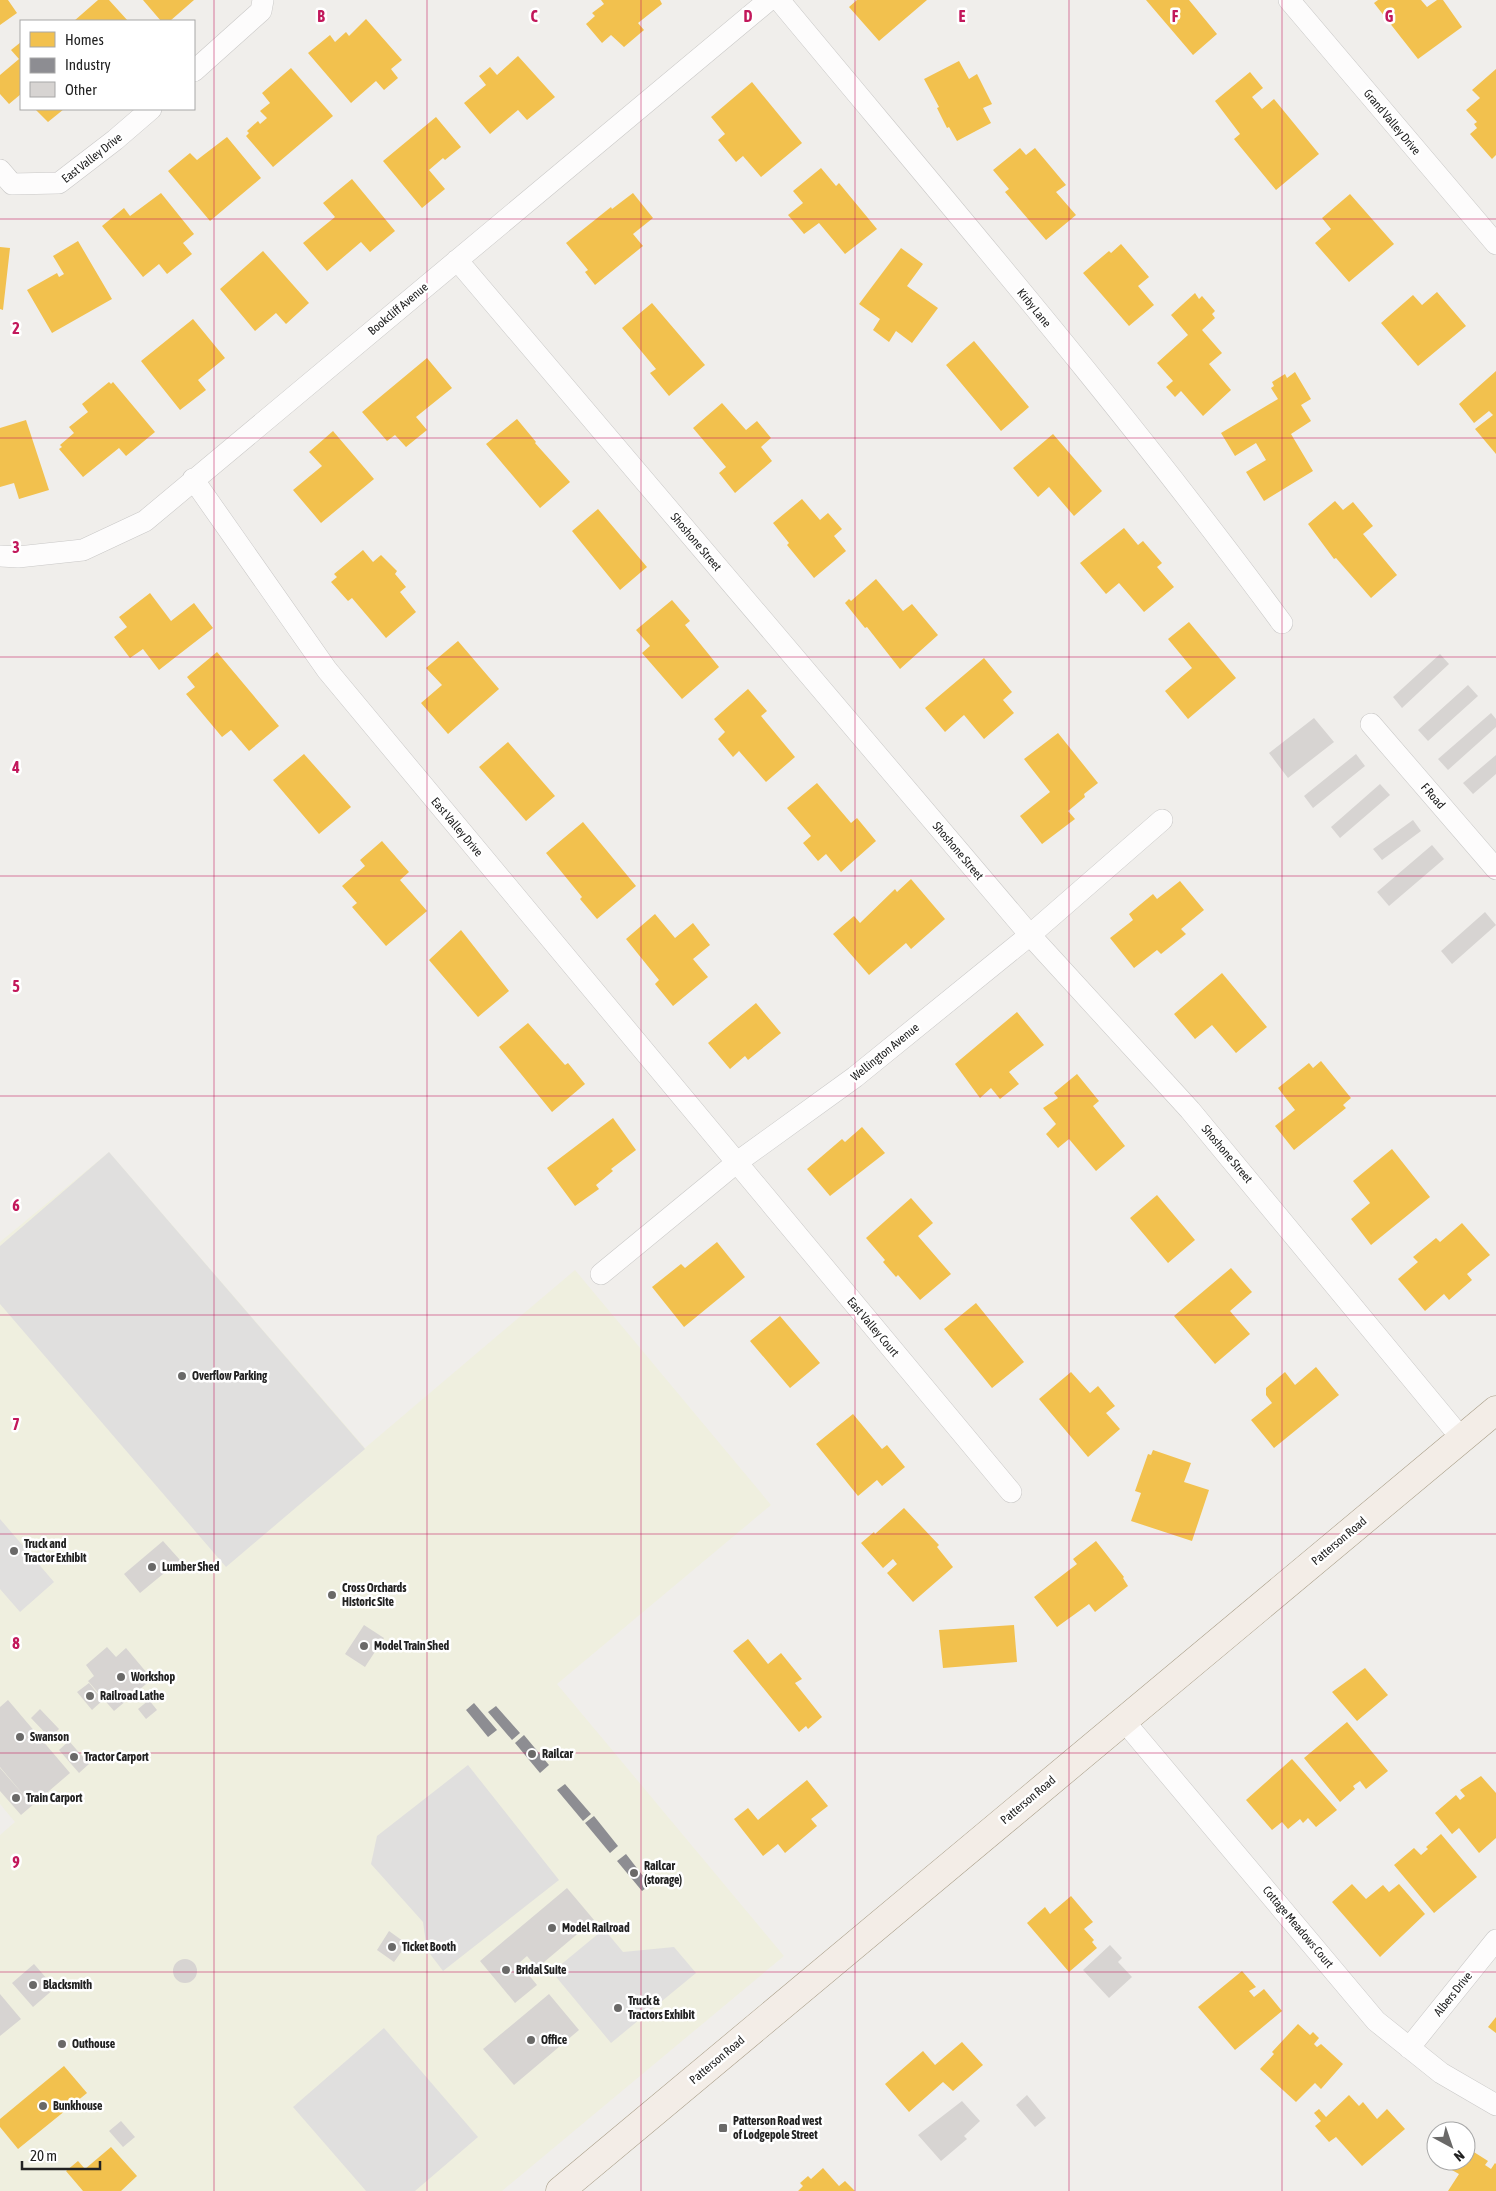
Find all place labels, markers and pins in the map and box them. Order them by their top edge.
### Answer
place label: Overflow Parking [192,1369,268,1383]
marker: Overflow Parking [176,1370,188,1382]
place label: Truck and Tractor Exhibit [24,1537,87,1565]
marker: Truck and Tractor Exhibit [8,1545,20,1557]
place label: Lumber Shed [162,1560,220,1574]
marker: Lumber Shed [146,1561,158,1573]
place label: Cross Orchards Historic Site [342,1581,407,1609]
marker: Cross Orchards Historic Site [326,1589,338,1601]
place label: Model Train Shed [374,1639,450,1653]
marker: Model Train Shed [358,1640,370,1652]
place label: Workshop [130,1670,175,1684]
marker: Workshop [115,1671,127,1683]
place label: Railroad Lathe [100,1689,165,1703]
marker: Railroad Lathe [84,1690,96,1702]
place label: Swanson [30,1730,69,1744]
marker: Swanson [14,1731,26,1743]
place label: Railcar [542,1747,573,1761]
marker: Railcar [526,1748,538,1760]
place label: Tractor Carport [84,1750,149,1764]
marker: Tractor Carport [68,1751,80,1763]
place label: Train Carport [26,1791,83,1805]
marker: Train Carport [10,1792,22,1804]
place label: Railcar (storage) [644,1859,682,1887]
marker: Railcar (storage) [628,1867,640,1879]
place label: Model Railroad [562,1921,630,1935]
marker: Model Railroad [546,1922,558,1934]
place label: Ticket Booth [402,1940,456,1954]
marker: Ticket Booth [386,1941,398,1953]
place label: Bridal Suite [516,1963,567,1977]
marker: Bridal Suite [500,1964,512,1976]
place label: Blacksmith [43,1978,92,1992]
marker: Blacksmith [27,1979,39,1991]
place label: Truck & Tractors Exhibit [628,1994,695,2022]
marker: Truck & Tractors Exhibit [612,2002,624,2014]
place label: Office [541,2033,568,2047]
marker: Office [525,2034,537,2046]
place label: Outhouse [72,2037,116,2051]
marker: Outhouse [56,2038,68,2050]
place label: Bunkhouse [53,2099,103,2113]
marker: Bunkhouse [37,2100,49,2112]
place label: Patterson Road west of Lodgepole Street [733,2114,823,2142]
marker: Patterson Road west of Lodgepole Street [717,2122,729,2134]

